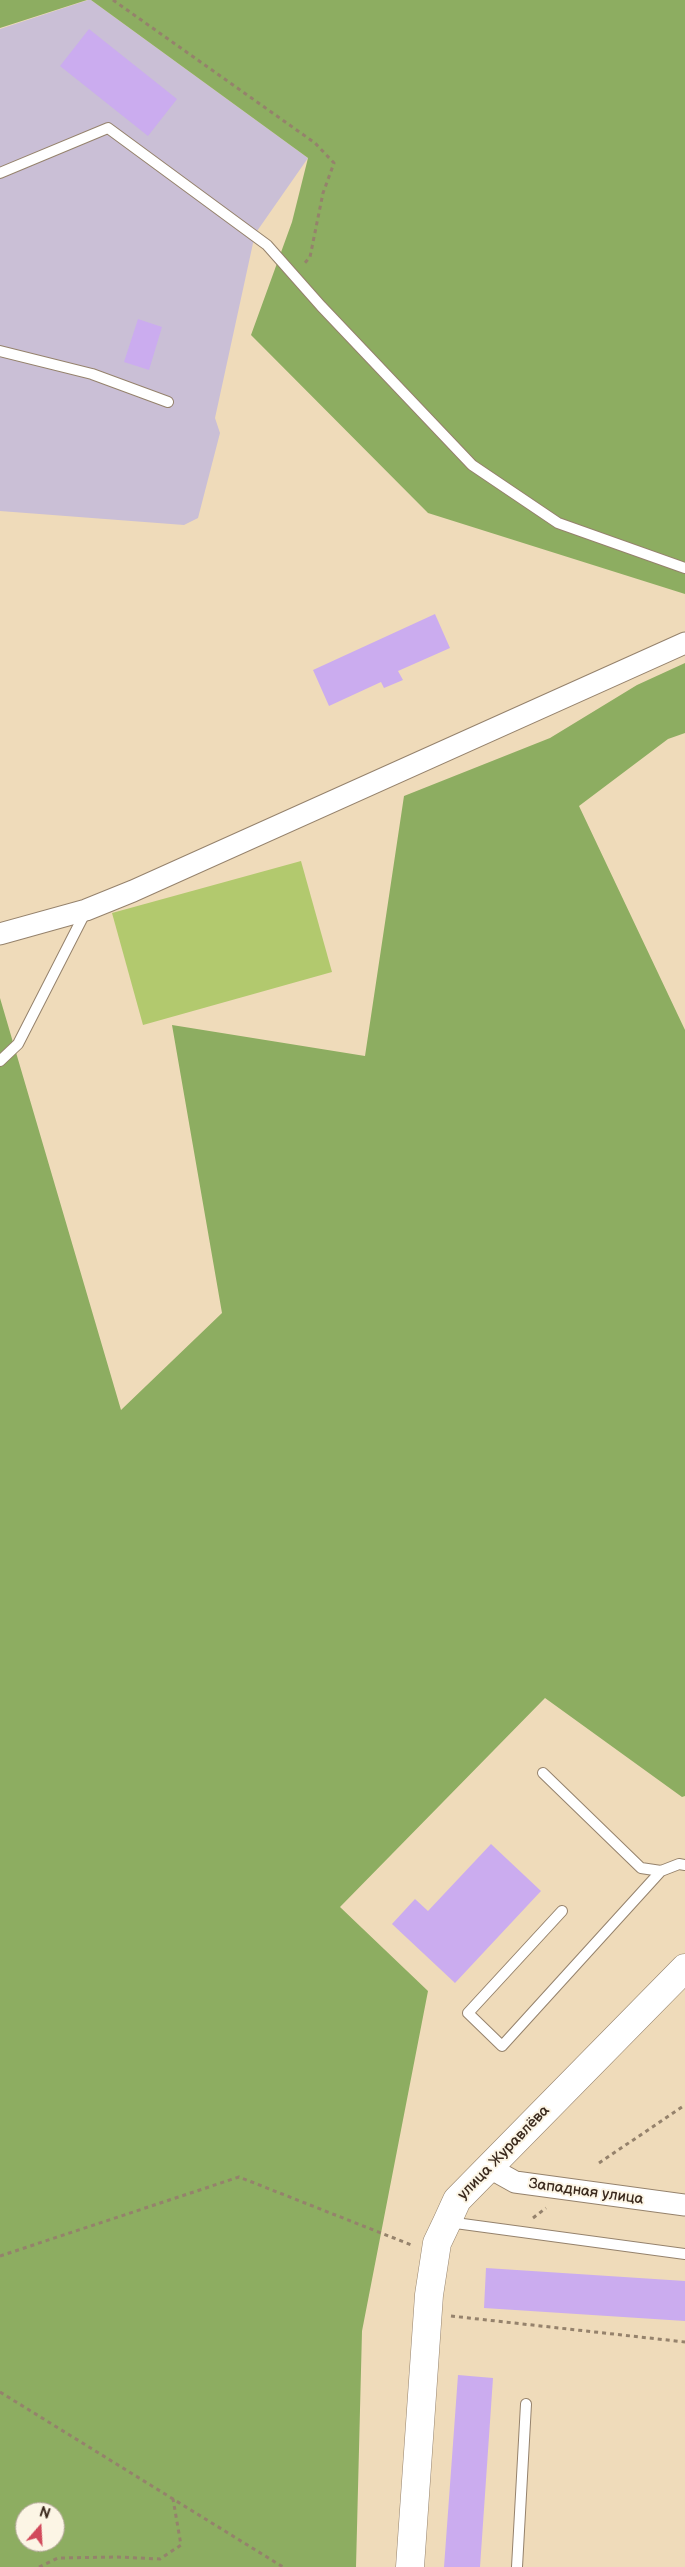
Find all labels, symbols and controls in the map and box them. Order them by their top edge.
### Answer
street label: улица Журавлёва [454,2102,554,2204]
street label: Западная улица [528,2175,644,2209]
north arrow [15,2502,65,2552]
text: N [37,2504,52,2523]

